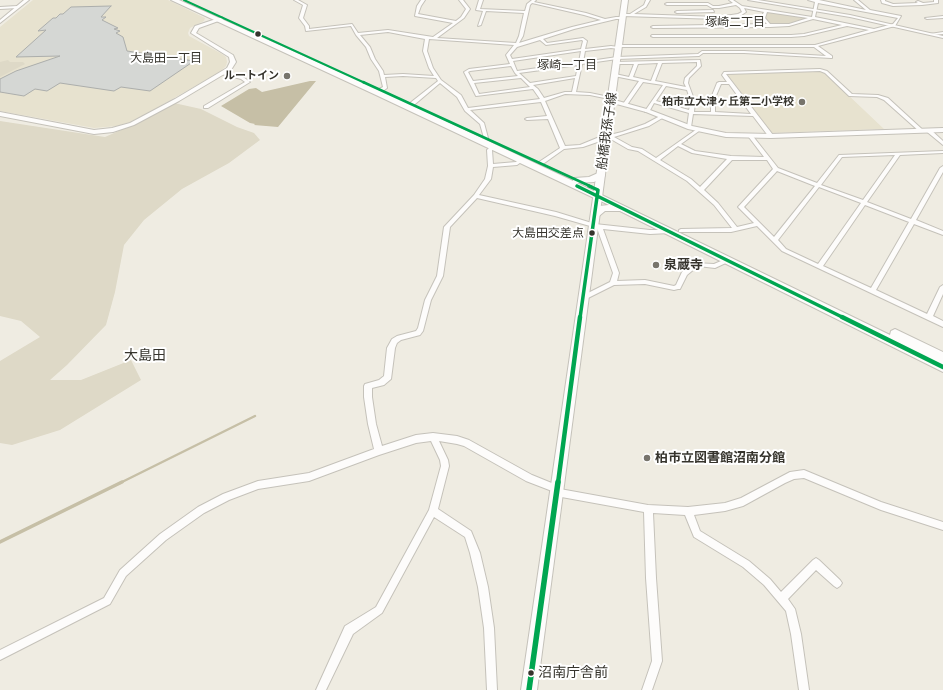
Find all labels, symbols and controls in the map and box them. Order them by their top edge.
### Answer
district label: 塚崎二丁目 [705,15,765,29]
unlabelled marker [253,29,263,39]
district label: 大島田一丁目 [130,51,202,65]
district label: 塚崎一丁目 [537,58,597,72]
place label: ルートイン [224,69,279,83]
marker: ルートイン [282,71,292,81]
street label: 船橋我孫子線 [594,91,620,171]
place label: 柏市立大津ヶ丘第二小学校 [662,95,794,109]
marker: 柏市立大津ヶ丘第二小学校 [797,97,807,107]
place label: 大島田交差点 [512,226,584,240]
marker: 大島田交差点 [587,228,597,238]
place label: 泉蔵寺 [664,257,703,273]
marker: 泉蔵寺 [651,260,661,270]
district label: 大島田 [124,348,166,364]
place label: 柏市立図書館沼南分館 [655,450,785,466]
marker: 柏市立図書館沼南分館 [642,453,652,463]
place label: 沼南庁舎前 [538,665,608,681]
marker: 沼南庁舎前 [526,668,536,678]

